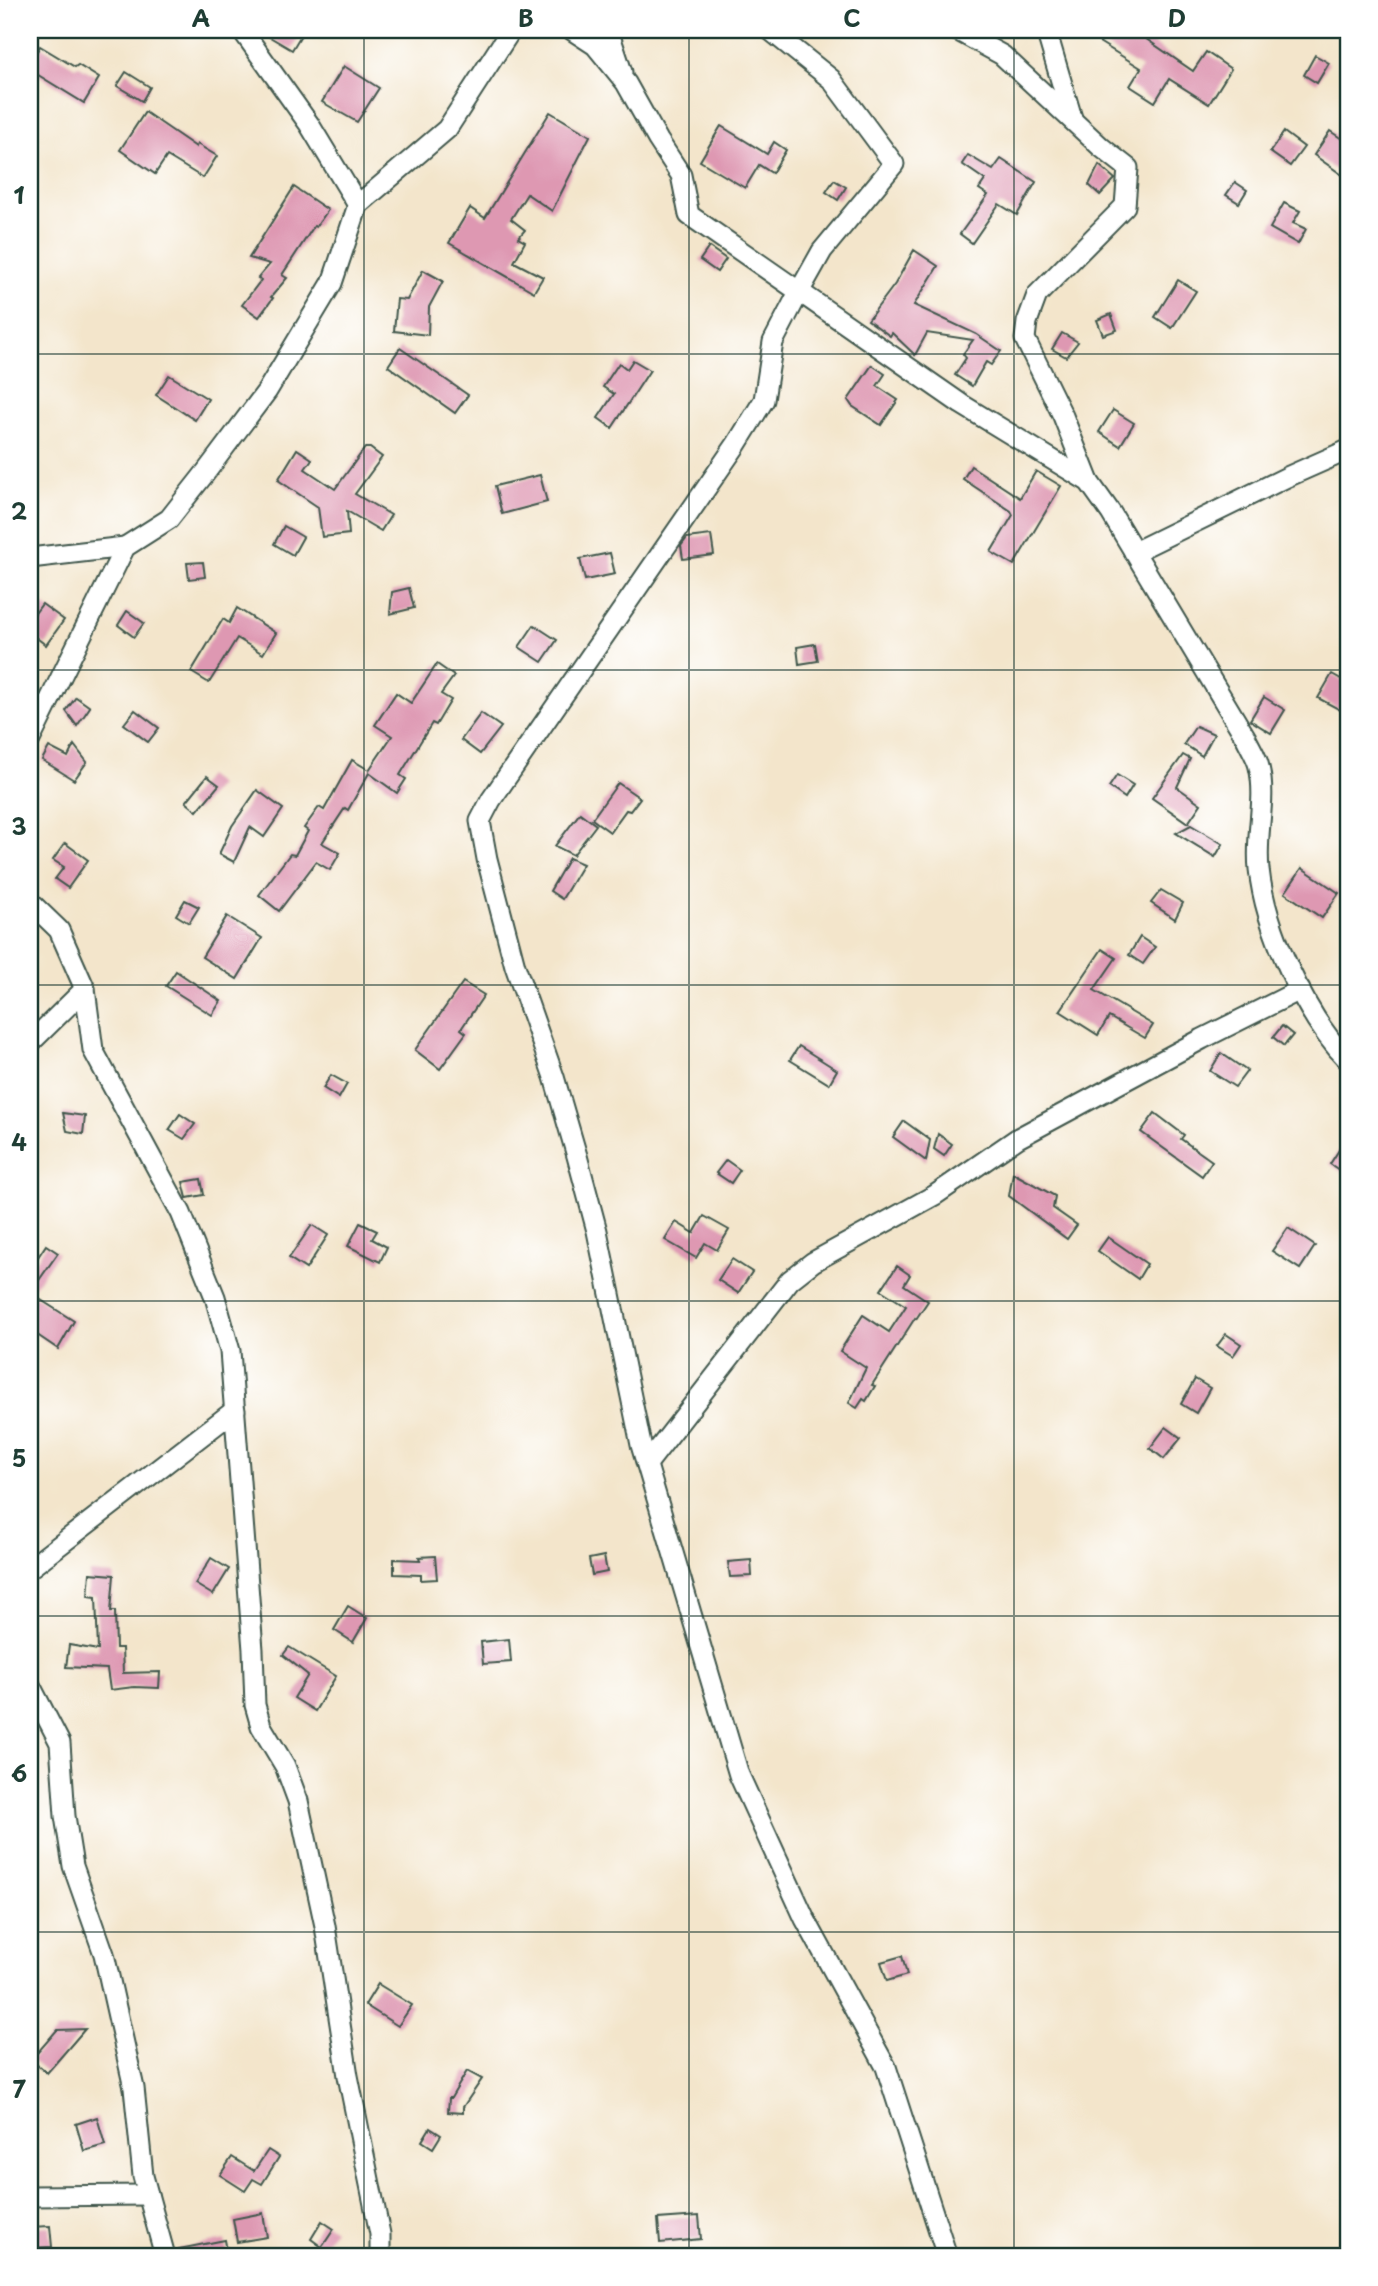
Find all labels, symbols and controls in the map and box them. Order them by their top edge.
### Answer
text: A [192,0,210,35]
text: B [518,0,534,35]
text: C [843,0,861,35]
text: D [1168,0,1186,35]
text: 1 [14,177,25,212]
text: 2 [11,493,27,528]
text: 3 [11,808,27,843]
text: 4 [11,1124,27,1159]
text: 5 [12,1440,26,1475]
text: 6 [11,1755,27,1790]
text: 7 [12,2071,26,2106]

